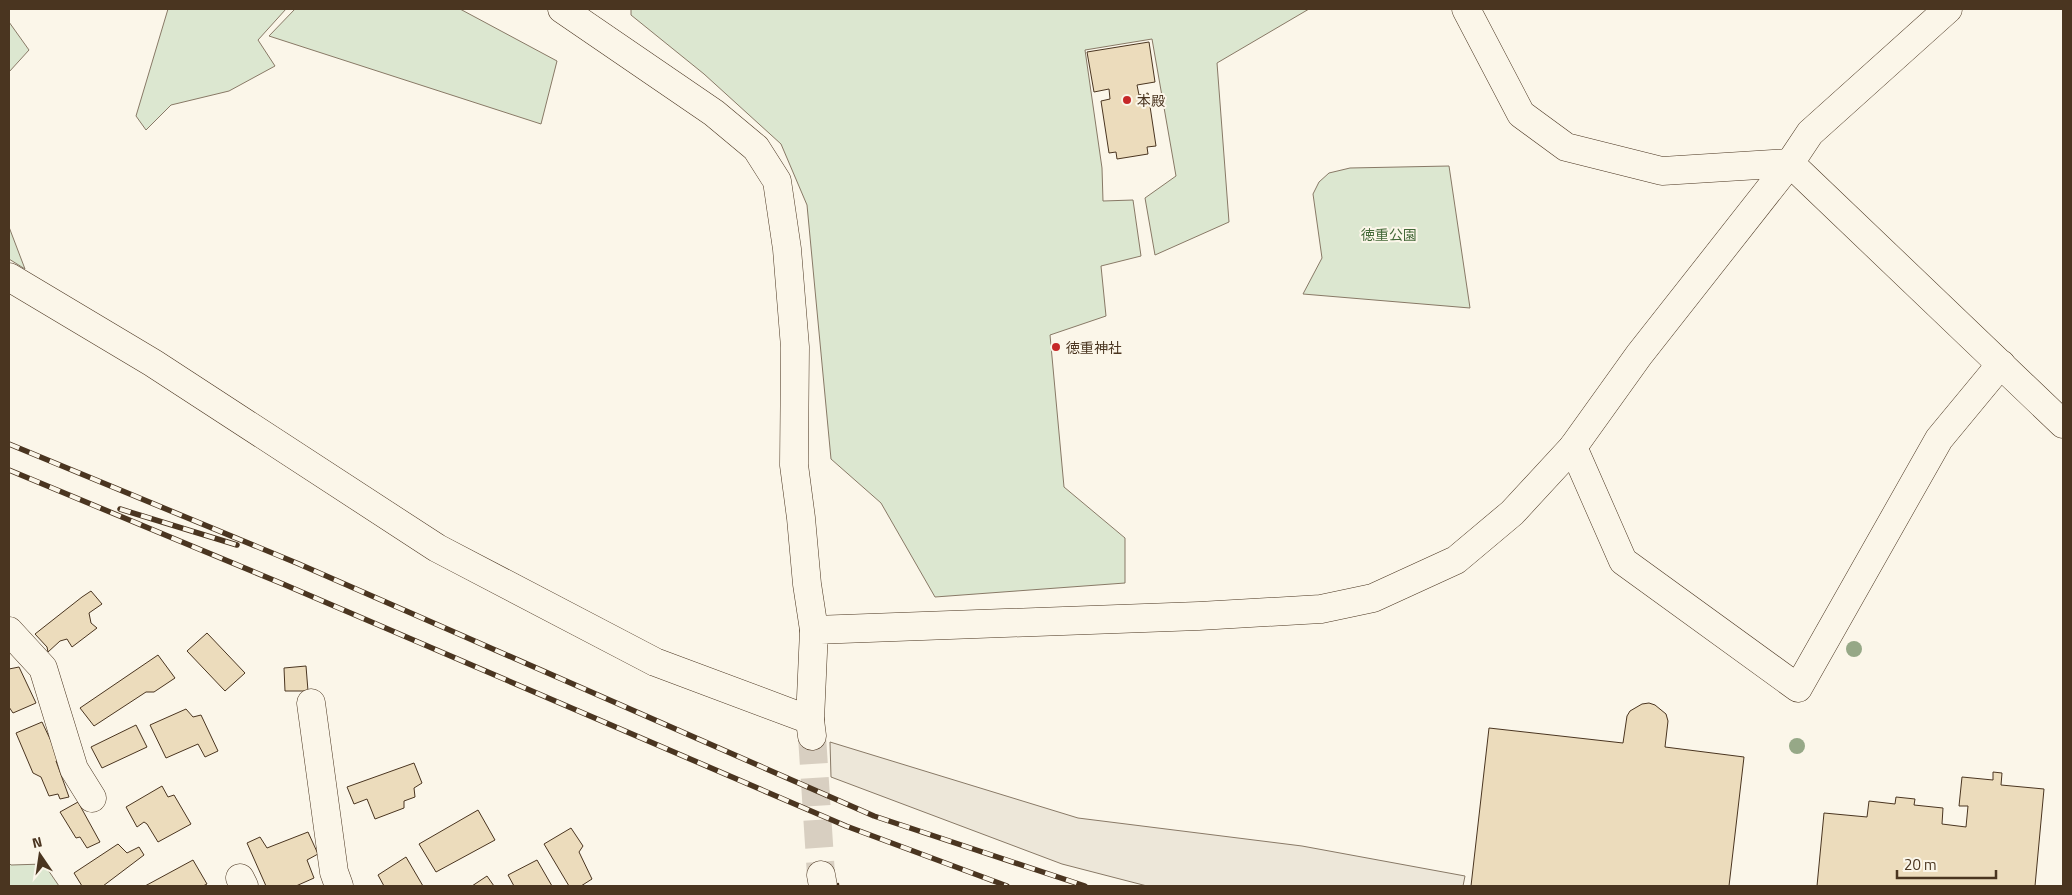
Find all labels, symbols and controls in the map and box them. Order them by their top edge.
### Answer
place label: 本殿 [1137,90,1165,111]
marker: 本殿 [1121,94,1133,106]
park label: 徳重公園 [1361,224,1417,245]
place label: 徳重神社 [1066,337,1122,358]
marker: 徳重神社 [1050,341,1062,353]
north arrow [15,830,65,880]
text: N [30,831,44,853]
scale bar [1897,848,1996,880]
text: 20 m [1904,853,1937,876]

